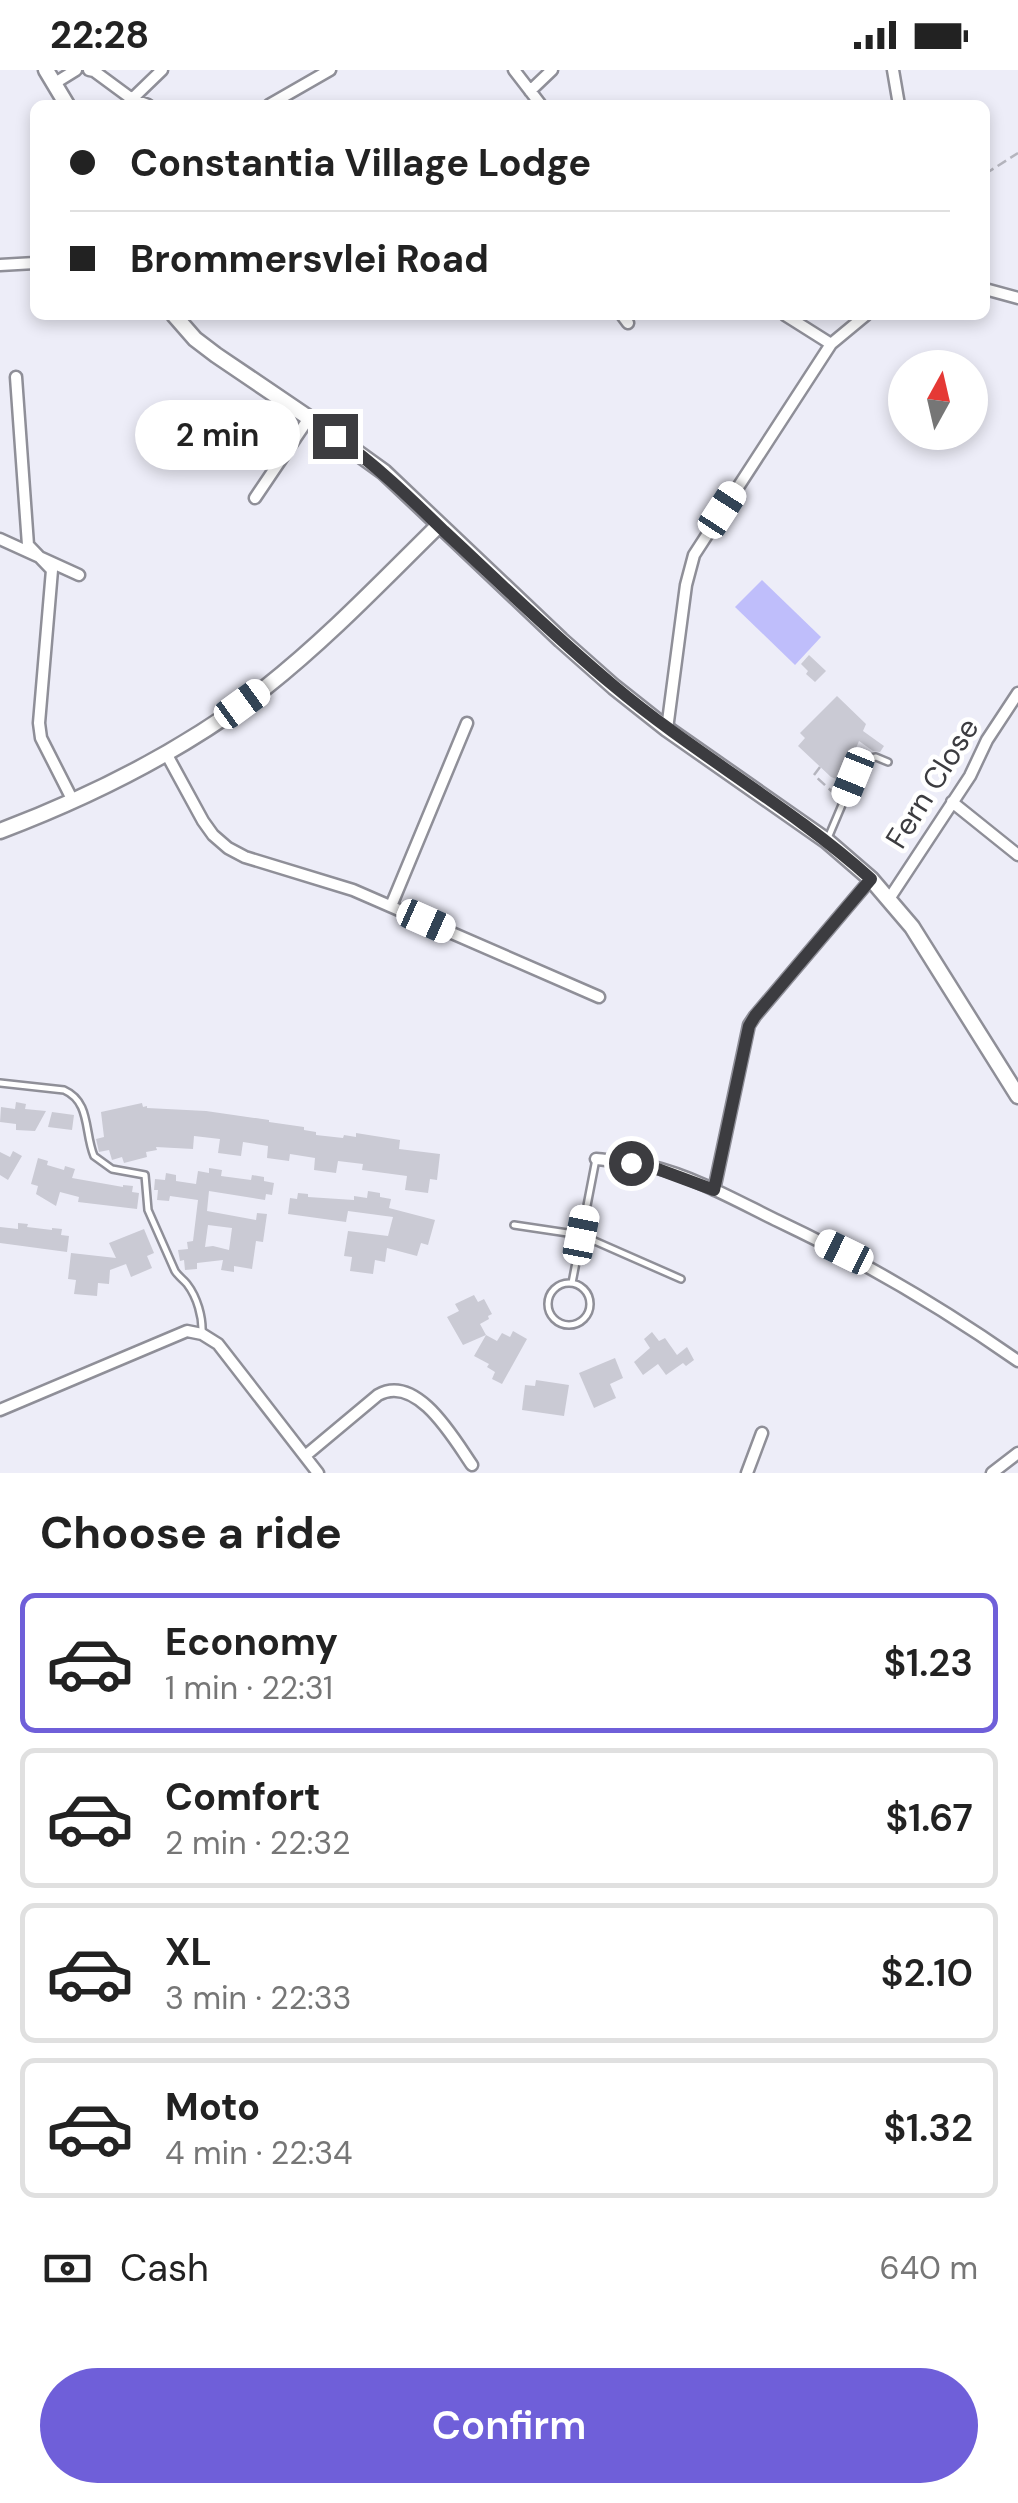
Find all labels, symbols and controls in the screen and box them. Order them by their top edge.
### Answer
text: 22:28 [50,10,149,60]
text: Constantia Village Lodge [130,138,591,188]
text: Brommersvlei Road [130,234,489,284]
north arrow [888,350,988,450]
map controls [888,350,988,450]
callout: 2 min [135,401,300,471]
text: 2 min [176,414,259,456]
route end [313,414,358,459]
car [693,477,751,543]
car [209,674,275,734]
street label: Fern Close [877,710,987,856]
car [828,744,878,810]
car [392,895,460,947]
route start [609,1141,654,1186]
car [561,1203,601,1267]
car [810,1225,878,1279]
text: Choose a ride [40,1503,342,1562]
text: Economy [165,1617,338,1667]
icon: car [45,1618,135,1708]
text: $1.23 [883,1638,973,1688]
text: 1 min · 22:31 [165,1667,333,1709]
text: Comfort [165,1772,321,1822]
icon: car [45,1773,135,1863]
text: $1.67 [885,1793,973,1843]
text: 2 min · 22:32 [165,1822,351,1864]
text: XL [165,1927,212,1977]
icon: car [45,1928,135,2018]
text: $2.10 [881,1948,973,1998]
text: 3 min · 22:33 [165,1977,352,2019]
text: Moto [165,2082,260,2132]
icon: car [45,2083,135,2173]
text: $1.32 [883,2103,973,2153]
text: 4 min · 22:34 [165,2132,353,2174]
icon: cash [40,2241,95,2296]
text: Cash [120,2243,209,2293]
text: 640 m [880,2247,978,2289]
button: Confirm [40,2368,978,2483]

